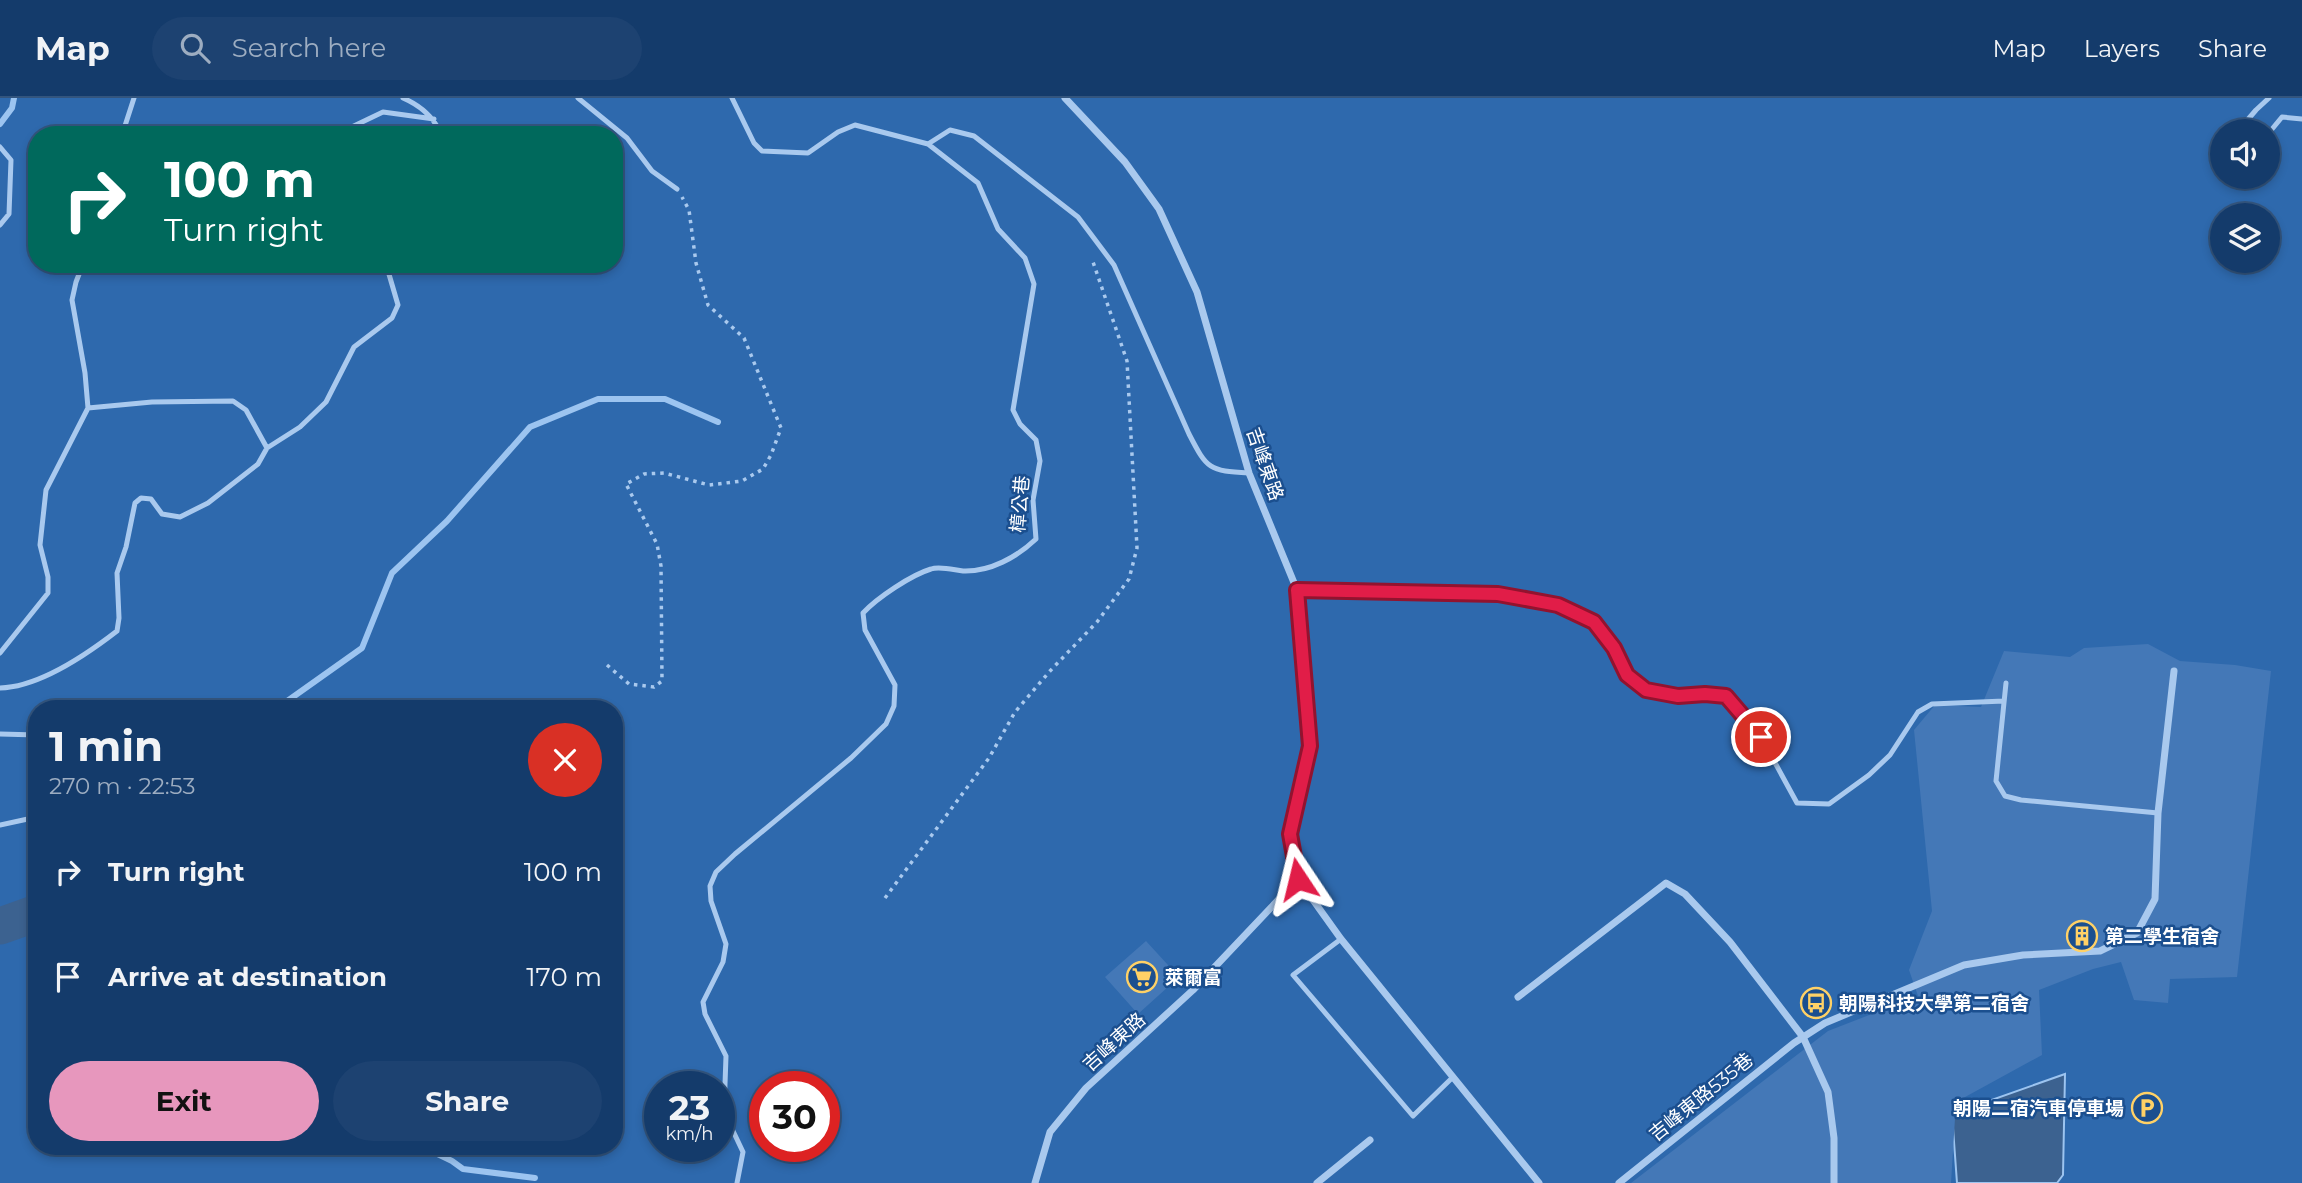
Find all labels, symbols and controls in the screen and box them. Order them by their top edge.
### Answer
search box [152,17,642,80]
text: Map [35,28,110,68]
icon: search [176,29,214,67]
text: Search here [232,32,386,64]
text: Map [1992,34,2046,63]
text: Layers [2084,34,2160,63]
text: Share [2198,34,2267,63]
map controls [2210,119,2280,273]
button: sound [2210,119,2280,189]
text: 100 m [164,150,315,209]
icon: right [49,154,140,245]
button: layers [2210,203,2280,273]
text: Turn right [164,210,324,249]
street label: 吉峰東路 [1242,424,1288,504]
street label: 樟公巷 [1006,475,1034,533]
pin [1731,707,1791,767]
icon: arrive [1742,718,1780,756]
text: 1 min [49,720,163,772]
button: close [528,723,602,797]
text: 270 m · 22:53 [49,772,195,800]
position arrow [1261,842,1335,916]
icon: right [49,853,87,891]
text: Turn right [108,856,244,888]
text: 100 m [524,856,602,888]
building icon: 第二學生宿舍 [2065,919,2099,953]
place label: 第二學生宿舍 [2105,925,2219,948]
icon: arrive [49,958,87,996]
supermarket icon: 萊爾富 [1125,960,1159,994]
text: Arrive at destination [108,961,387,993]
text: 170 m [526,961,602,993]
place label: 萊爾富 [1165,966,1222,989]
bus stop icon: 朝陽科技大學第二宿舍 [1799,986,1833,1020]
place label: 朝陽科技大學第二宿舍 [1839,992,2029,1015]
street label: 吉峰東路 [1078,1008,1150,1076]
street label: 吉峰東路535巷 [1644,1048,1758,1146]
button: Exit [49,1061,319,1141]
button: Share [333,1061,602,1141]
speed limit sign: 30 [749,1071,840,1162]
text: 23 [669,1086,710,1129]
parking icon: 朝陽二宿汽車停車場 [2130,1091,2164,1125]
place label: 朝陽二宿汽車停車場 [1953,1097,2124,1120]
text: km/h [665,1123,714,1145]

